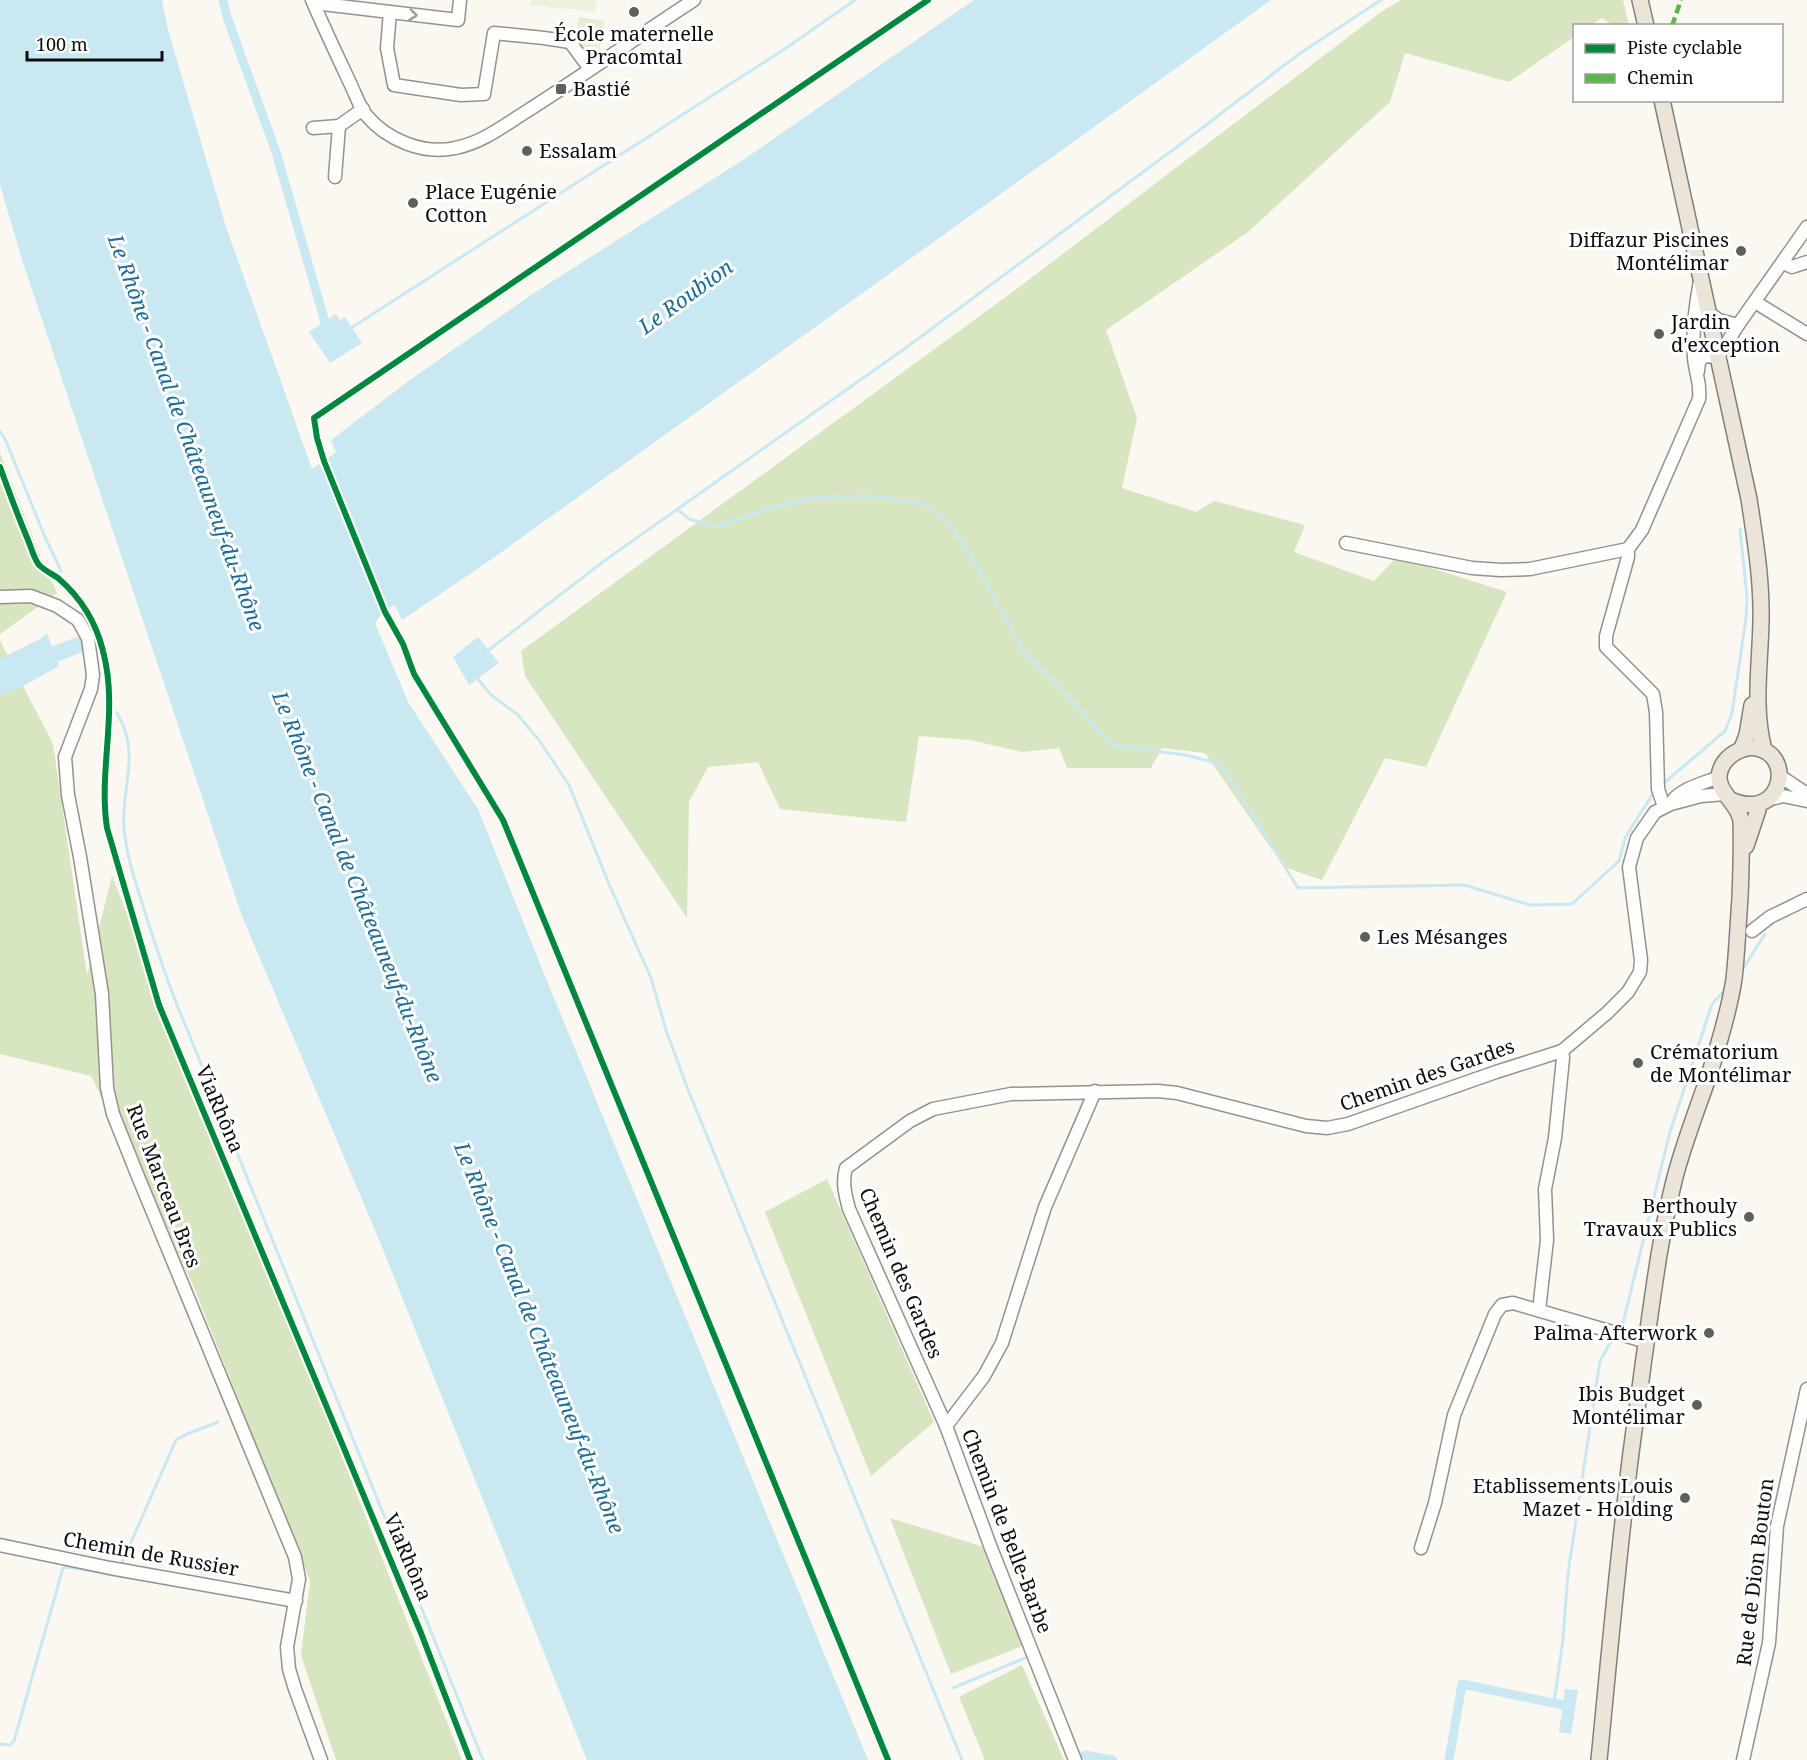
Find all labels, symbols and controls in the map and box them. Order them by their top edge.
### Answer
marker: École maternelle Pracomtal [627,5,641,19]
one-way arrow [409,8,418,21]
place label: École maternelle Pracomtal [554,20,714,70]
scale bar [27,24,162,62]
legend [1573,24,1783,102]
text: 100 m [36,32,88,56]
text: Piste cyclable [1627,35,1742,59]
text: Chemin [1627,65,1694,89]
place label: Bastié [573,75,631,102]
marker: Bastié [554,82,568,96]
place label: Essalam [539,137,617,164]
marker: Essalam [520,144,534,158]
place label: Place Eugénie Cotton [425,178,557,228]
marker: Place Eugénie Cotton [406,196,420,210]
place label: Diffazur Piscines Montélimar [1569,226,1730,276]
water label: Le Rhône - Canal de Châteauneuf-du-Rhône [102,230,272,635]
marker: Diffazur Piscines Montélimar [1734,244,1748,258]
water label: Le Roubion [632,252,739,341]
place label: Jardin d'exception [1670,308,1780,358]
marker: Jardin d'exception [1652,327,1666,341]
water label: Le Rhône - Canal de Châteauneuf-du-Rhône [266,686,450,1087]
place label: Les Mésanges [1377,923,1508,950]
marker: Les Mésanges [1358,930,1372,944]
street label: Chemin des Gardes [1336,1032,1518,1117]
place label: Crématorium de Montélimar [1650,1038,1792,1088]
marker: Crématorium de Montélimar [1631,1056,1645,1070]
street label: ViaRhôna [190,1061,251,1157]
street label: Rue Marceau Bres [121,1100,208,1271]
water label: Le Rhône - Canal de Châteauneuf-du-Rhône [448,1137,632,1538]
street label: Chemin des Gardes [853,1183,950,1362]
place label: Berthouly Travaux Publics [1584,1192,1738,1242]
marker: Berthouly Travaux Publics [1742,1210,1756,1224]
place label: Palma Afterwork [1534,1319,1697,1346]
marker: Palma Afterwork [1702,1326,1716,1340]
place label: Ibis Budget Montélimar [1572,1380,1686,1430]
marker: Ibis Budget Montélimar [1690,1398,1704,1412]
street label: Chemin de Belle-Barbe [956,1425,1059,1637]
place label: Etablissements Louis Mazet - Holding [1473,1472,1673,1522]
street label: Rue de Dion Bouton [1730,1476,1779,1668]
marker: Etablissements Louis Mazet - Holding [1678,1491,1692,1505]
street label: ViaRhôna [378,1509,439,1605]
street label: Chemin de Russier [61,1525,241,1582]

